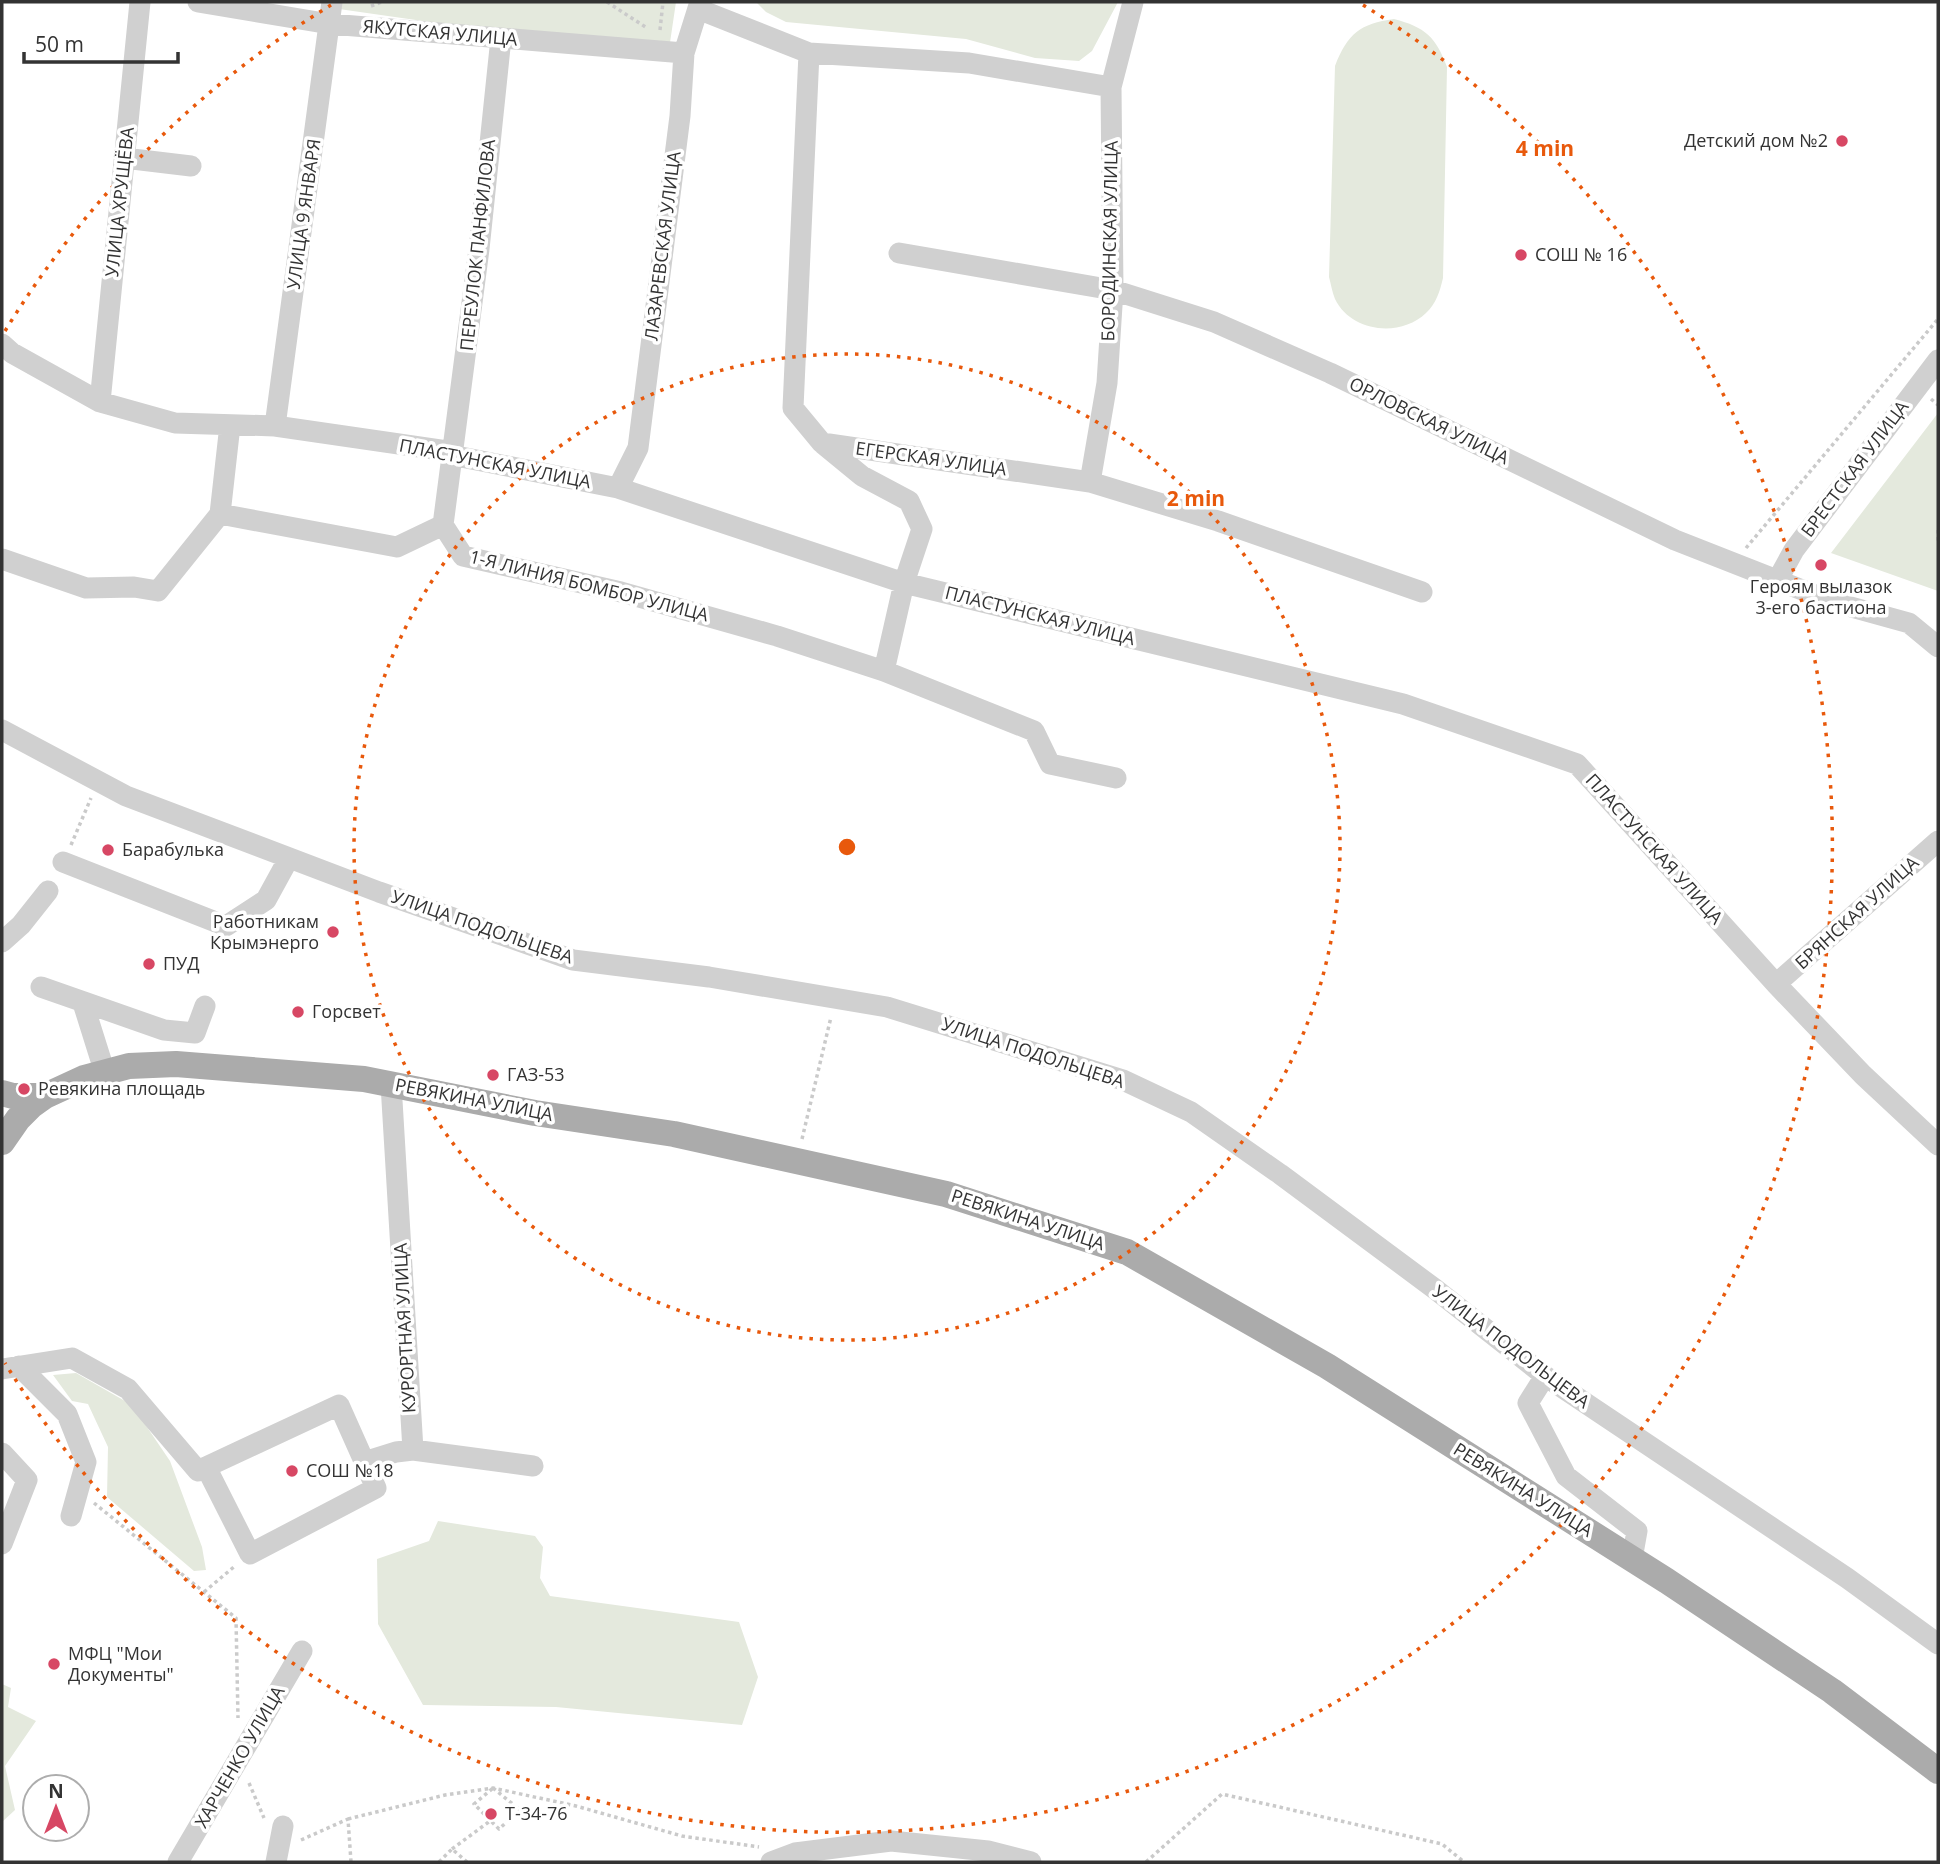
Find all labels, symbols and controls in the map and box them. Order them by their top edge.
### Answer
street label: ЯКУТСКАЯ УЛИЦА [362,13,519,51]
scale bar [24,21,178,65]
text: 50 m [35,30,84,58]
street label: УЛИЦА ХРУЩЁВА [99,125,139,278]
place label: Детский дом №2 [1684,128,1828,152]
marker: Детский дом №2 [1834,133,1850,149]
text: 4 min [1516,134,1574,162]
street label: УЛИЦА 9 ЯНВАРЯ [281,137,325,291]
street label: ПЕРЕУЛОК ПАНФИЛОВА [454,137,500,352]
street label: БОРОДИНСКАЯ УЛИЦА [1095,140,1123,342]
street label: ЛАЗАРЕВСКАЯ УЛИЦА [639,149,686,342]
place label: СОШ № 16 [1535,242,1627,266]
marker: СОШ № 16 [1513,247,1529,263]
street label: ОРЛОВСКАЯ УЛИЦА [1346,371,1514,470]
street label: БРЕСТСКАЯ УЛИЦА [1795,395,1914,541]
street label: ПЛАСТУНСКАЯ УЛИЦА [397,433,594,493]
street label: ЕГЕРСКАЯ УЛИЦА [854,436,1009,481]
text: 2 min [1167,484,1225,512]
street label: 1-Я ЛИНИЯ БОМБОР УЛИЦА [467,544,712,626]
marker: Героям вылазок 3-его бастиона [1813,557,1829,573]
place label: Героям вылазок 3-его бастиона [1750,574,1893,619]
street label: ПЛАСТУНСКАЯ УЛИЦА [943,580,1138,650]
street label: ПЛАСТУНСКАЯ УЛИЦА [1581,768,1729,929]
centre of rings [835,835,859,859]
place label: Барабулька [122,837,224,861]
marker: Барабулька [100,842,116,858]
street label: БРЯНСКАЯ УЛИЦА [1789,850,1924,974]
street label: УЛИЦА ПОДОЛЬЦЕВА [388,884,577,969]
place label: Работникам Крымэнерго [210,909,319,954]
marker: Работникам Крымэнерго [325,924,341,940]
place label: ПУД [163,951,200,975]
marker: ПУД [141,956,157,972]
place label: Горсвет [312,999,381,1023]
marker: Горсвет [290,1004,306,1020]
street label: УЛИЦА ПОДОЛЬЦЕВА [939,1011,1128,1093]
place label: ГАЗ-53 [507,1062,565,1086]
marker: ГАЗ-53 [485,1067,501,1083]
street label: РЕВЯКИНА УЛИЦА [393,1072,556,1126]
place label: Ревякина площадь [38,1076,205,1100]
marker: Ревякина площадь [16,1081,32,1097]
street label: РЕВЯКИНА УЛИЦА [949,1183,1109,1255]
street label: КУРОРТНАЯ УЛИЦА [388,1242,420,1414]
street label: УЛИЦА ПОДОЛЬЦЕВА [1428,1279,1595,1413]
street label: РЕВЯКИНА УЛИЦА [1449,1437,1598,1542]
place label: СОШ №18 [306,1458,394,1482]
marker: СОШ №18 [284,1463,300,1479]
place label: МФЦ "Мои Документы" [68,1641,174,1686]
marker: МФЦ "Мои Документы" [46,1656,62,1672]
street label: ХАРЧЕНКО УЛИЦА [189,1681,290,1832]
north arrow [21,1773,91,1843]
text: N [48,1778,64,1804]
place label: Т-34-76 [505,1801,568,1825]
marker: Т-34-76 [483,1806,499,1822]

